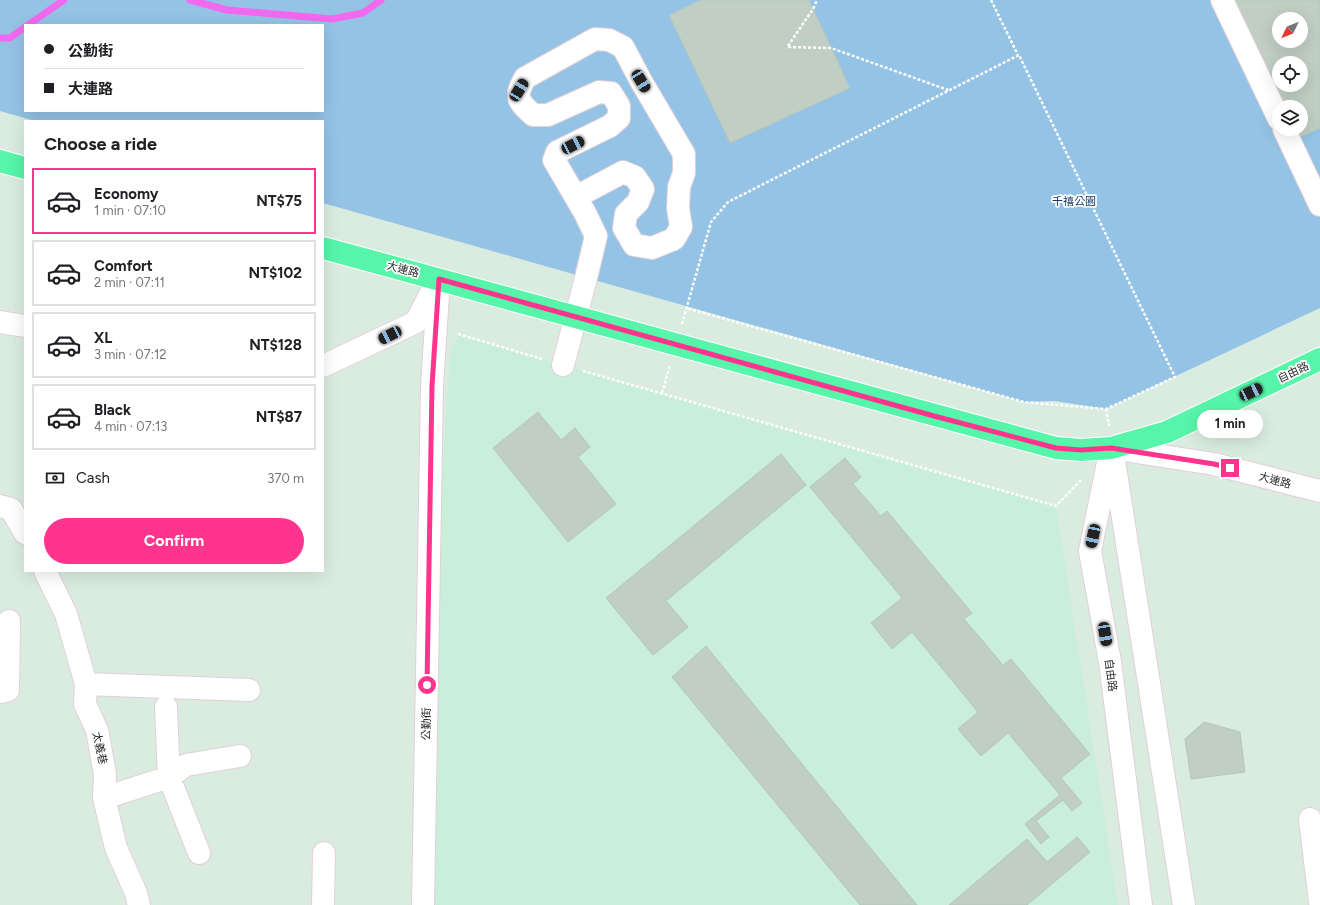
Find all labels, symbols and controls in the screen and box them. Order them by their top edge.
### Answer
north arrow [1272,12,1308,48]
map controls [1272,12,1308,136]
text: 公勤街 [68,42,113,60]
button: locate [1272,56,1308,92]
car [630,68,652,94]
car [508,77,530,103]
text: 大連路 [68,80,113,98]
button: layers [1272,100,1308,136]
text: Choose a ride [44,133,157,155]
car [560,134,586,156]
icon: car [46,183,82,219]
text: Economy [94,185,159,203]
text: NT$75 [256,192,302,210]
park label: 千禧公園 [1052,195,1096,208]
text: 1 min · 07:10 [94,203,166,218]
icon: car [46,255,82,291]
text: Comfort [94,257,153,275]
street label: 大連路 [385,259,420,280]
text: NT$102 [249,264,302,282]
text: 2 min · 07:11 [94,275,165,290]
car [377,324,403,346]
icon: car [46,327,82,363]
text: XL [94,329,112,347]
text: NT$128 [249,336,302,354]
text: 3 min · 07:12 [94,347,167,362]
street label: 自由路 [1276,359,1311,386]
car [1238,381,1264,403]
icon: car [46,399,82,435]
text: Black [94,401,131,419]
text: NT$87 [256,408,302,426]
callout: 1 min [1197,410,1263,438]
text: 1 min [1215,416,1245,431]
text: 4 min · 07:13 [94,419,167,434]
route end [1221,459,1239,477]
icon: cash [44,467,66,489]
text: Cash [76,469,110,487]
street label: 大連路 [1257,470,1292,491]
text: 370 m [267,471,304,486]
button: Confirm [44,518,304,564]
car [1085,523,1101,549]
car [1097,621,1113,647]
street label: 自由路 [1102,658,1119,692]
route start [418,676,436,694]
street label: 公勤街 [420,707,433,741]
street label: 太義巷 [90,731,109,766]

